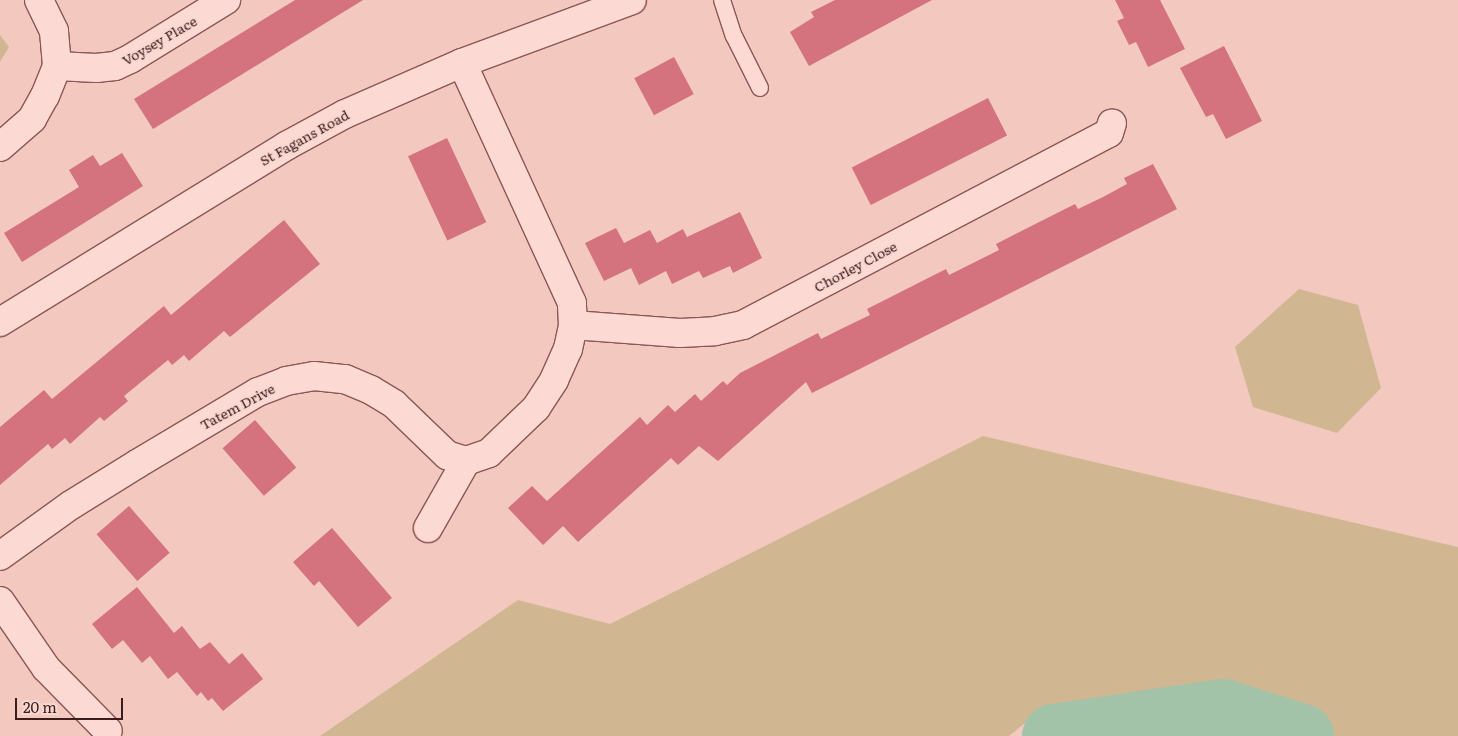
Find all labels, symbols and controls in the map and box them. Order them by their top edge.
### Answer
street label: Voysey Place [119,12,199,68]
street label: St Fagans Road [256,106,352,168]
street label: Chorley Close [811,237,899,295]
street label: Tatem Drive [197,379,277,433]
scale bar [18,688,125,720]
text: 20 m [23,695,57,718]

